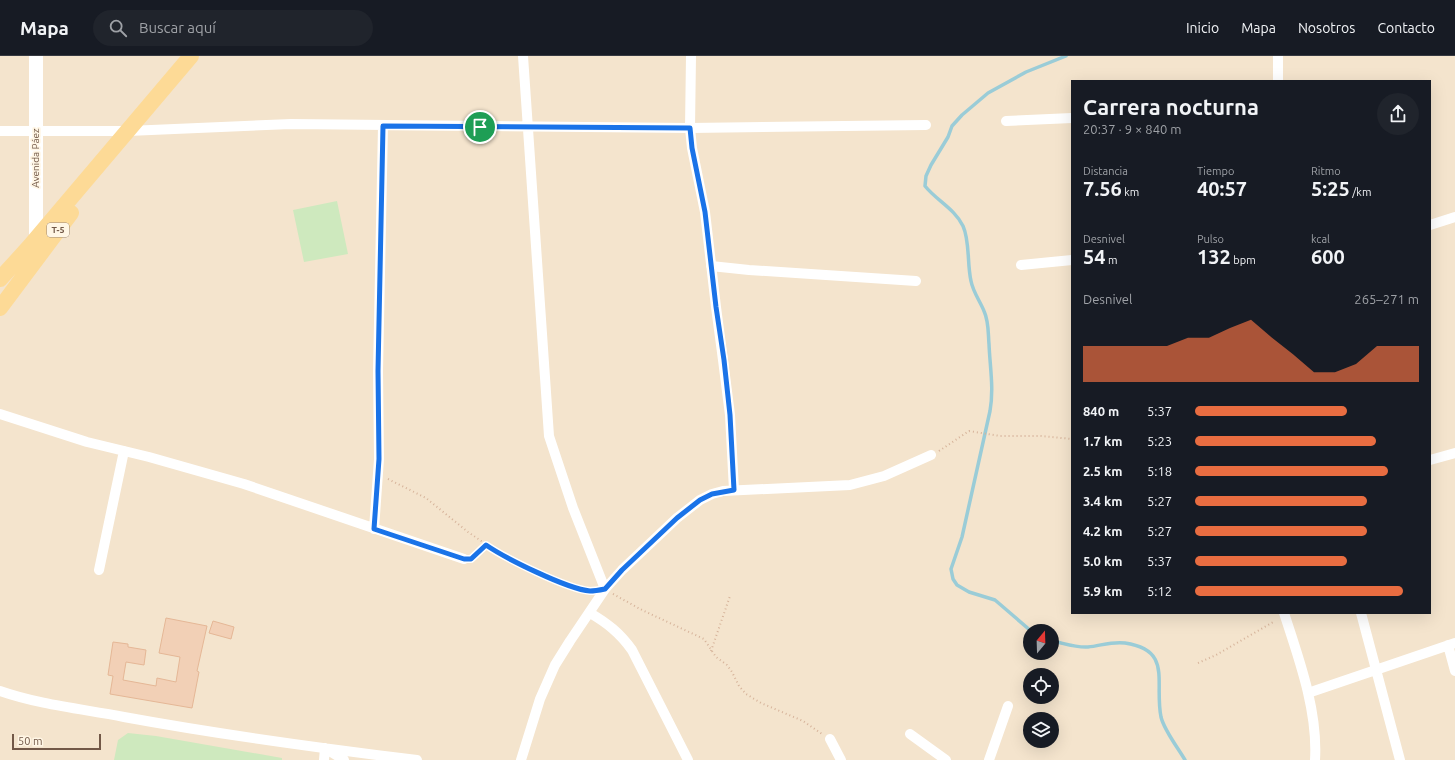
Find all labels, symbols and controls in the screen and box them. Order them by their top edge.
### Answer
search box [93,10,373,46]
text: Mapa [20,17,69,39]
icon: search [107,17,129,39]
text: Buscar aquí [139,19,216,36]
text: Inicio [1186,20,1219,36]
text: Mapa [1241,20,1276,36]
text: Nosotros [1298,20,1355,36]
text: Contacto [1377,20,1435,36]
button: share [1377,93,1419,135]
text: Carrera nocturna [1083,94,1259,119]
pin [463,110,497,144]
icon: arrive [469,116,491,138]
text: 20:37 · 9 × 840 m [1083,122,1182,136]
street label: Avenida Páez [30,128,41,188]
text: Distancia [1083,165,1128,177]
text: Tiempo [1197,165,1234,177]
text: Ritmo [1311,165,1341,177]
text: 7.56 [1083,177,1122,200]
text: 40:57 [1197,177,1247,200]
text: 5:25 [1311,177,1350,200]
text: km [1122,186,1139,198]
text: /km [1350,186,1371,198]
road number: T-5 [47,223,69,237]
text: Desnivel [1083,233,1125,245]
text: Pulso [1197,233,1224,245]
text: kcal [1311,233,1330,245]
text: 54 [1083,245,1106,268]
text: 132 [1197,245,1231,268]
text: 600 [1311,245,1345,268]
text: m [1106,254,1118,266]
text: bpm [1231,254,1256,266]
text: Desnivel [1083,292,1132,306]
text: 265–271 m [1354,292,1419,306]
text: 840 m [1083,404,1119,418]
text: 5:37 [1147,404,1172,418]
text: 1.7 km [1083,434,1122,448]
text: 5:23 [1147,434,1172,448]
text: 2.5 km [1083,464,1122,478]
text: 5:18 [1147,464,1172,478]
text: 3.4 km [1083,494,1122,508]
text: 5:27 [1147,494,1172,508]
text: 4.2 km [1083,524,1122,538]
text: 5:27 [1147,524,1172,538]
text: 5.0 km [1083,554,1122,568]
text: 5:37 [1147,554,1172,568]
text: 5.9 km [1083,584,1122,598]
text: 5:12 [1147,584,1172,598]
north arrow [1023,624,1059,660]
map controls [1023,624,1059,748]
button: locate [1023,668,1059,704]
button: layers [1023,712,1059,748]
scale bar [12,732,101,751]
text: 50 m [18,735,42,747]

